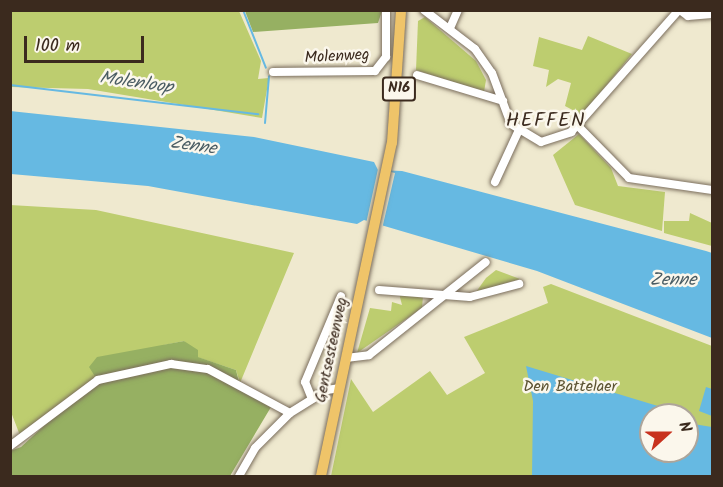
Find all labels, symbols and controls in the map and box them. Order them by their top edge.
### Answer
scale bar [27,24,147,62]
text: 100 m [35,32,80,61]
street label: Molenweg [304,46,370,68]
water label: Molenloop [98,68,174,100]
road number: N16 [381,77,417,101]
district label: HEFFEN [506,109,586,133]
water label: Zenne [168,133,218,161]
water label: Zenne [650,270,696,292]
street label: Gentsesteenweg [311,296,353,404]
park label: Den Battelaer [523,377,617,397]
north arrow [639,403,699,463]
text: N [671,418,698,436]

